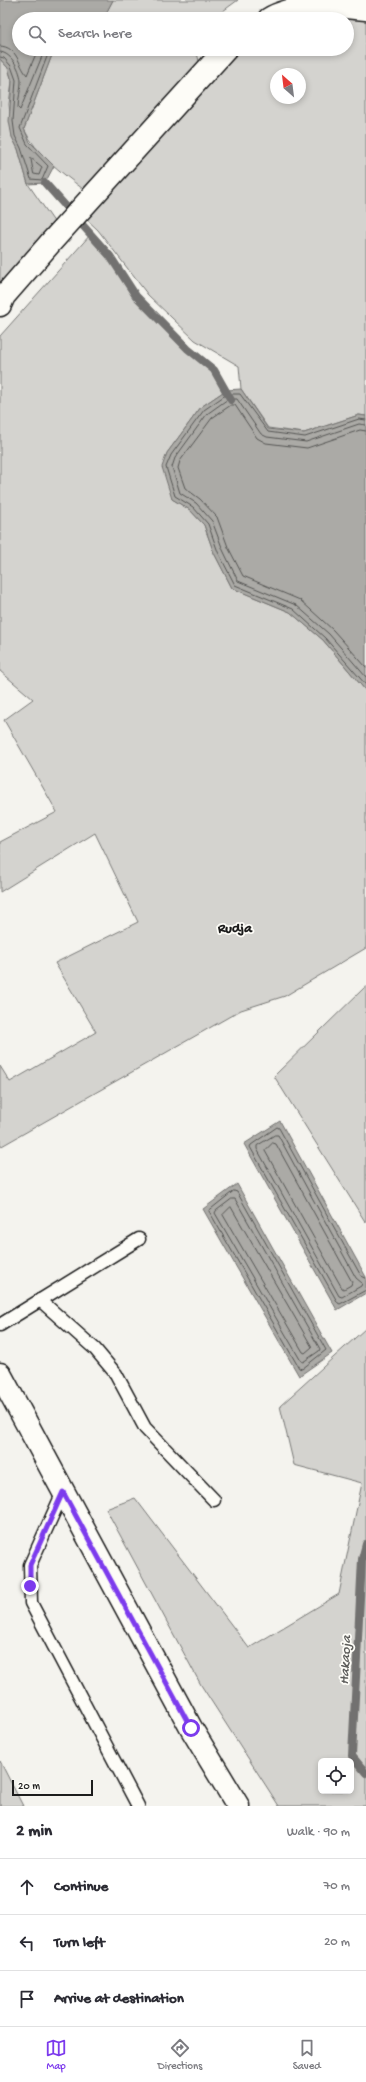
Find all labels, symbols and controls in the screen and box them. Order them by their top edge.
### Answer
search box [12,12,354,56]
icon: search [26,23,48,45]
text: Search here [58,25,132,43]
north arrow [270,68,306,104]
district label: Rudja [217,921,253,938]
route end [21,1577,39,1595]
water label: Hakaoja [337,1634,356,1685]
route start [182,1719,200,1737]
map controls [318,1758,354,1794]
button: locate [318,1758,354,1794]
scale bar [12,1778,93,1797]
text: 20 m [18,1781,40,1793]
text: 2 min [16,1822,52,1842]
text: Walk · 90 m [287,1825,350,1840]
icon: ahead [16,1876,38,1898]
text: Continue [54,1878,108,1896]
text: 70 m [324,1879,350,1894]
icon: left [16,1932,38,1954]
text: Turn left [54,1934,105,1952]
text: 20 m [324,1935,350,1950]
icon: arrive [16,1988,38,2010]
text: Arrive at destination [54,1990,184,2008]
tab: Map [45,2037,67,2073]
tab: Directions [158,2037,202,2073]
tab: Saved [293,2037,321,2073]

